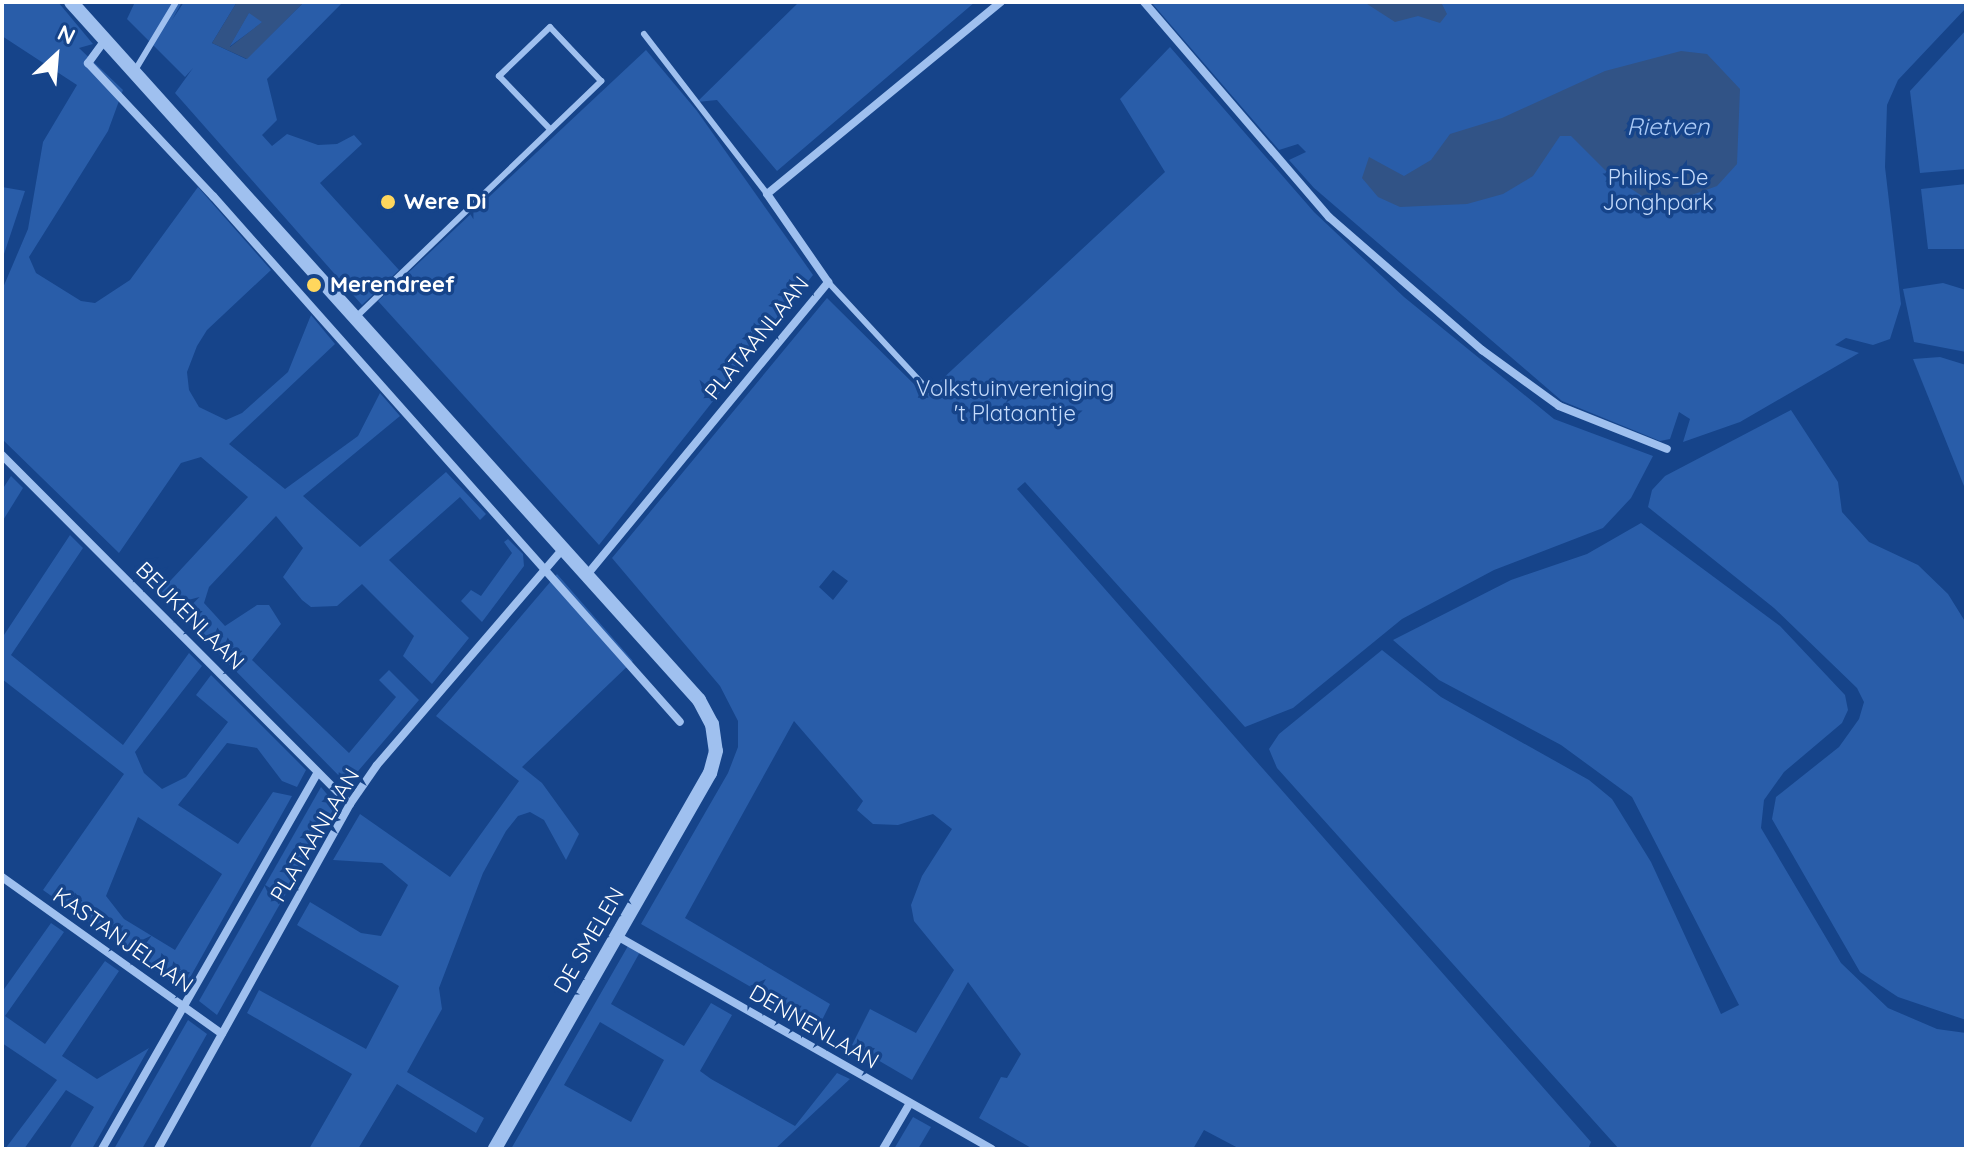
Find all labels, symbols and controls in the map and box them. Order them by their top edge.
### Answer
north arrow [16,16,96,96]
text: N [53,18,80,51]
water label: Rietven [1627,113,1709,141]
park label: Philips-De Jonghpark [1602,164,1714,216]
place label: Were Di [404,189,487,215]
marker: Were Di [379,193,397,211]
street label: PLATAANLAAN [699,271,815,405]
place label: Merendreef [330,272,455,298]
marker: Merendreef [305,276,323,294]
park label: Volkstuinvereniging 't Plataantje [916,375,1114,426]
street label: BEUKENLAAN [130,556,250,676]
street label: PLATAANLAAN [265,764,365,906]
street label: KASTANJELAAN [48,882,198,998]
street label: DE SMELEN [548,882,630,998]
street label: DENNENLAAN [745,979,883,1075]

